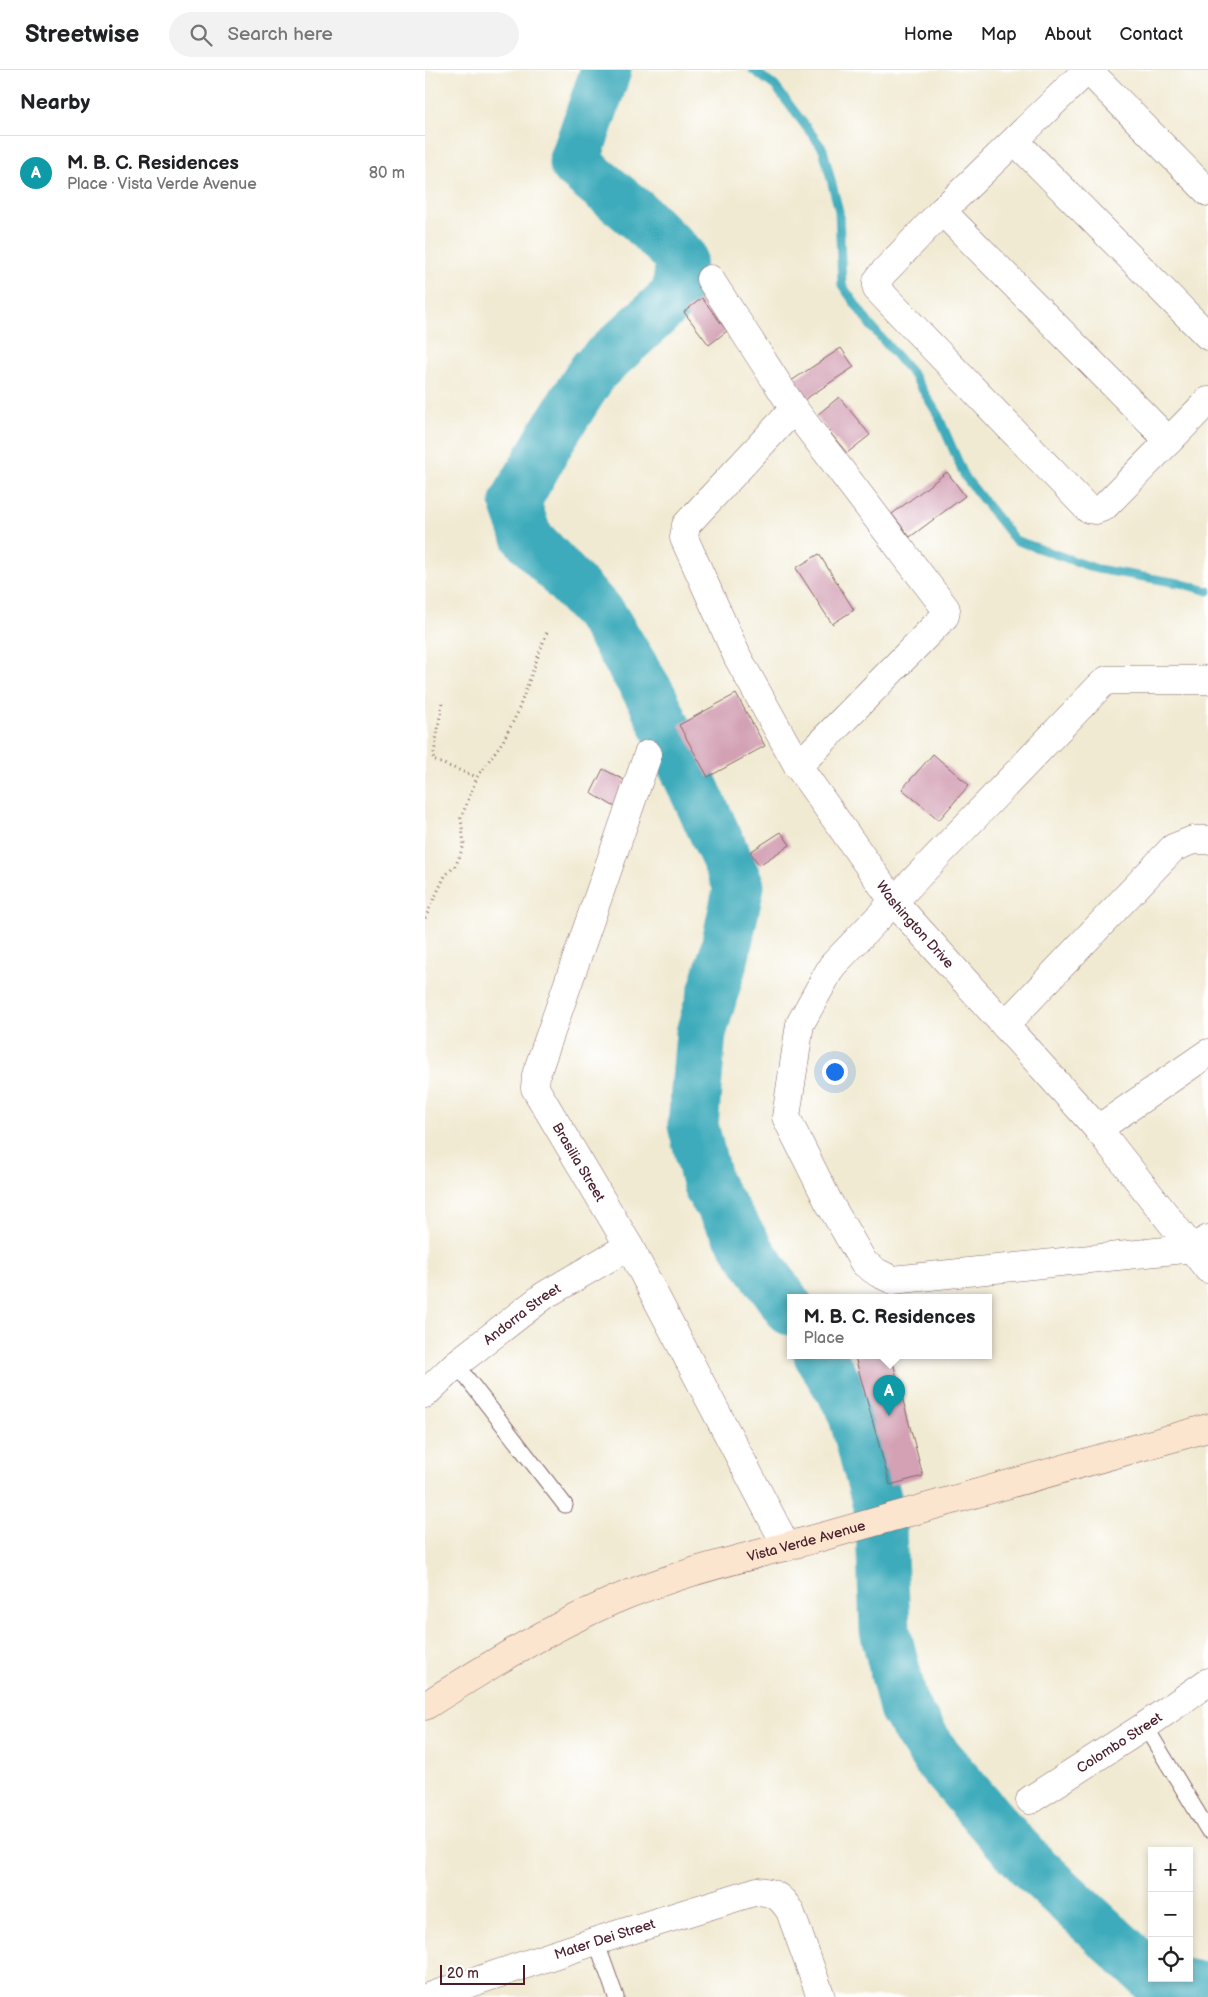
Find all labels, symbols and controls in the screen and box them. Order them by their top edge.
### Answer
search box [169,12,519,57]
text: Streetwise [25,20,139,49]
icon: search [187,21,215,49]
text: Search here [227,23,333,46]
text: Home [904,24,953,45]
text: Map [981,24,1017,45]
text: About [1045,24,1092,45]
text: Contact [1120,24,1183,45]
text: Nearby [20,90,90,115]
text: M. B. C. Residences [67,152,239,175]
text: A [31,164,41,183]
text: 80 m [369,164,405,183]
text: Place · Vista Verde Avenue [67,175,257,194]
street label: Washington Drive [873,877,957,972]
your location [822,1059,848,1085]
street label: Brasilia Street [549,1120,609,1205]
street label: Andorra Street [480,1279,564,1349]
popup [787,1294,992,1359]
text: M. B. C. Residences [804,1306,975,1329]
text: Place [804,1329,844,1348]
pin: A [873,1375,905,1416]
street label: Vista Verde Avenue [745,1517,867,1565]
street label: Colombo Street [1073,1708,1166,1777]
map controls [1148,1847,1193,1982]
button: + [1148,1847,1193,1892]
button: − [1148,1892,1193,1937]
street label: Mater Dei Street [552,1915,658,1963]
button: locate [1148,1937,1193,1982]
scale bar [440,1962,525,1985]
text: 20 m [447,1965,479,1982]

